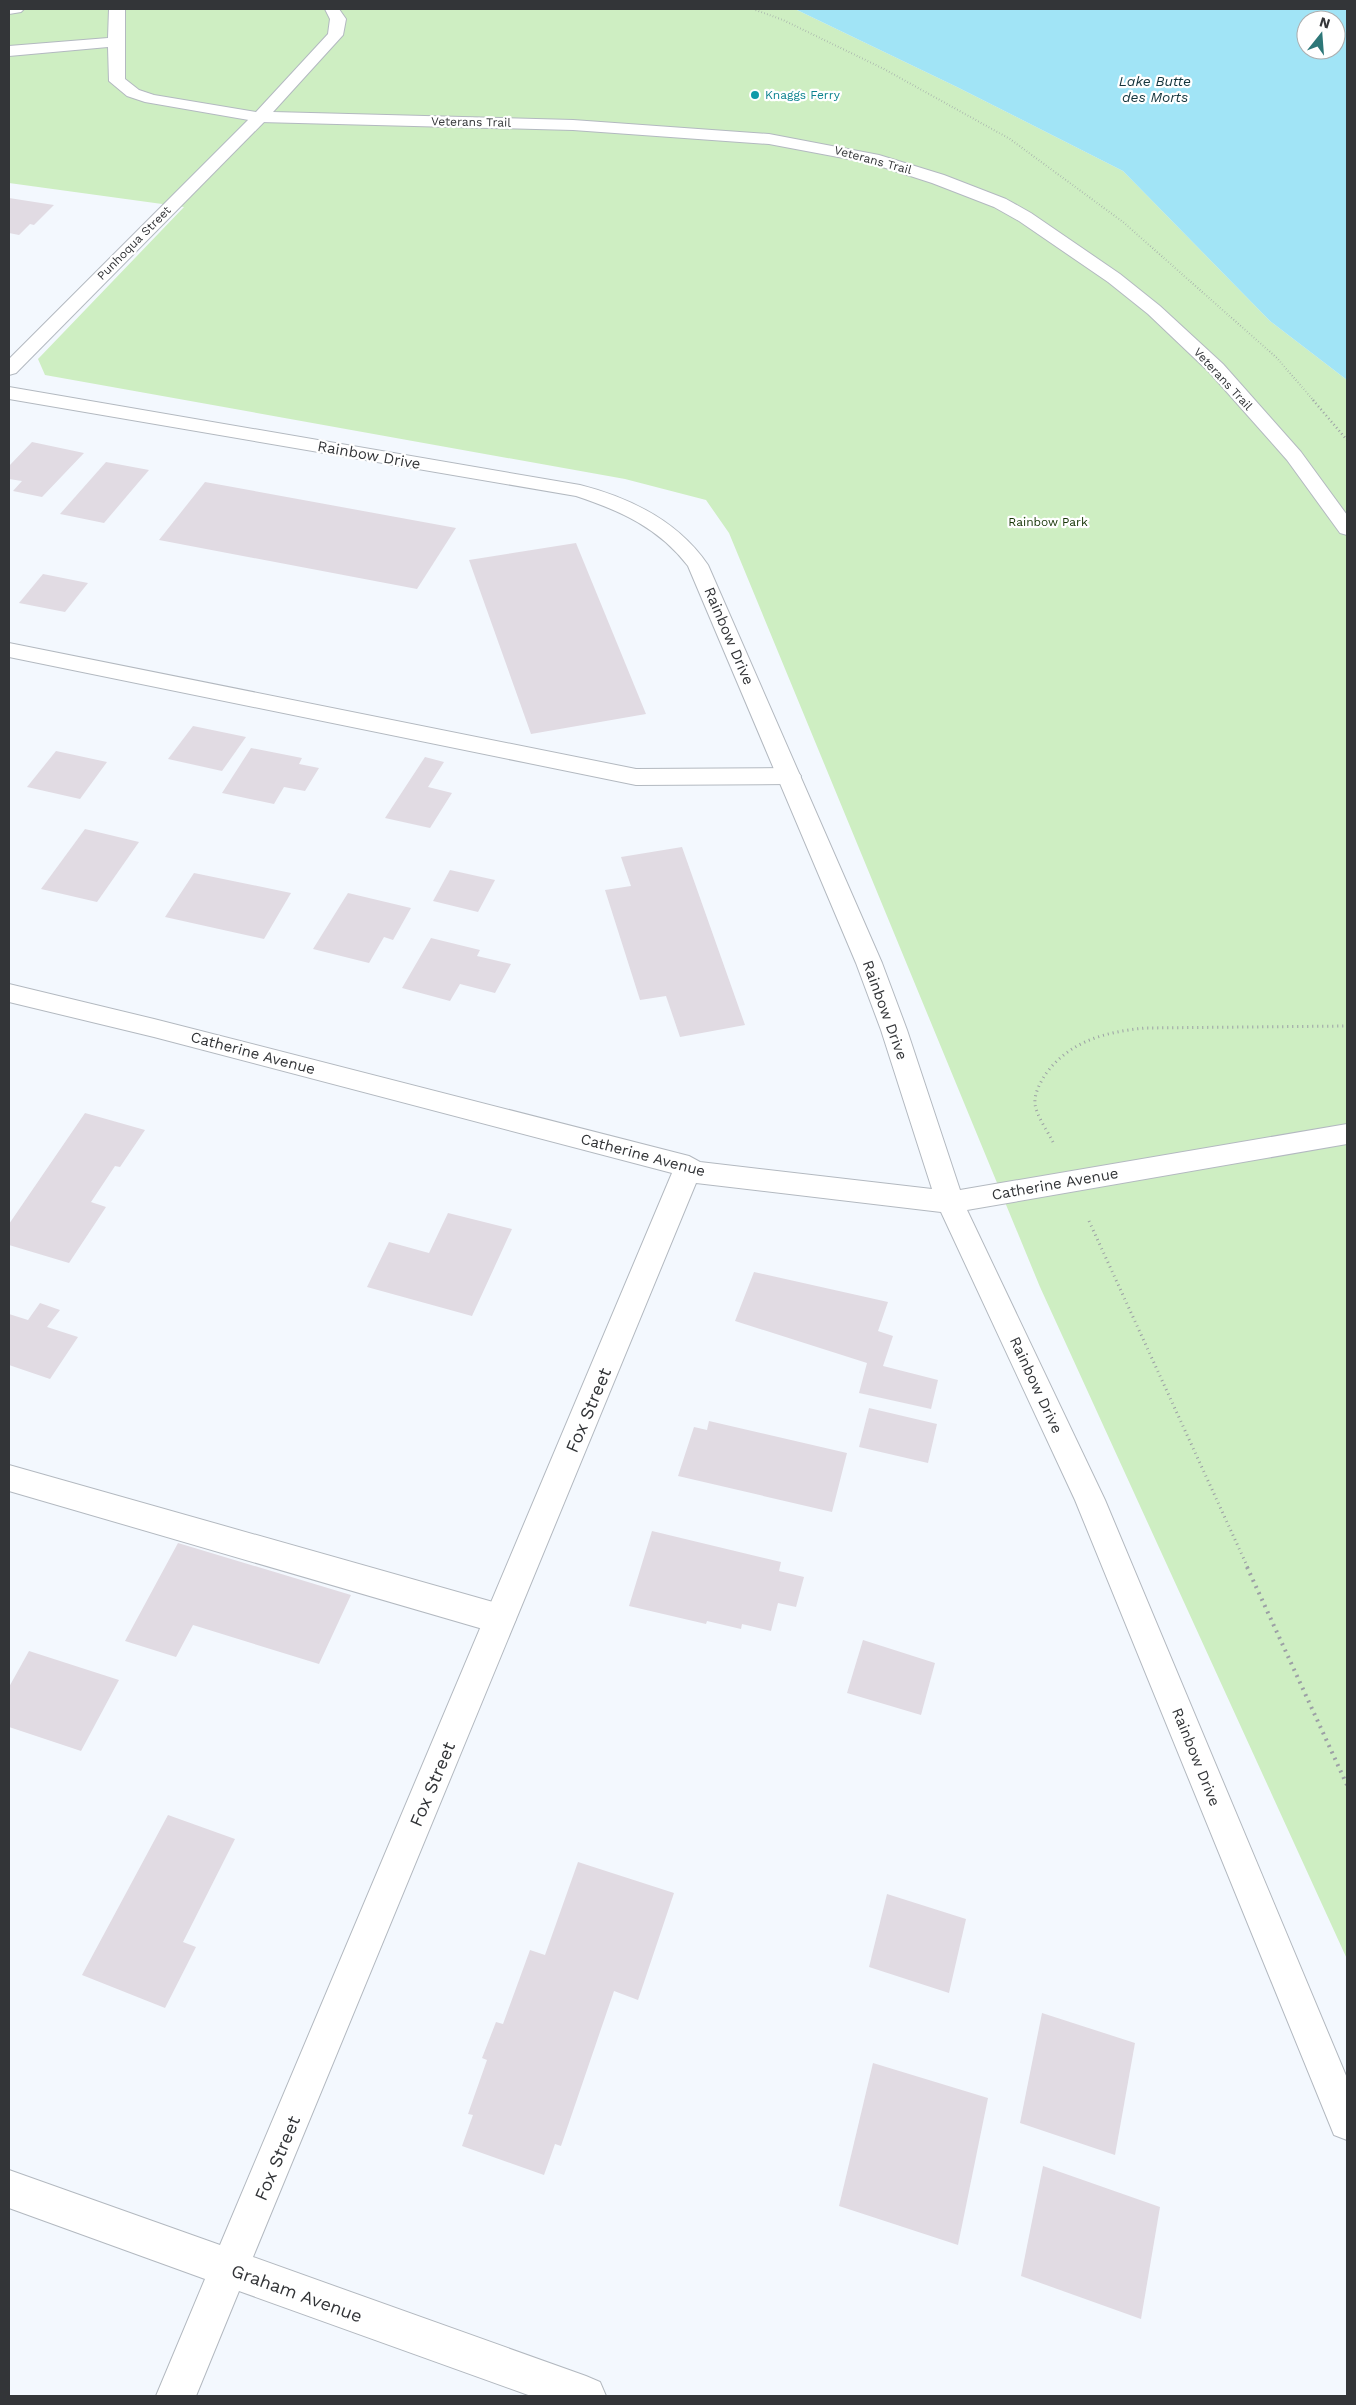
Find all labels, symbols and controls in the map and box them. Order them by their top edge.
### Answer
north arrow [1296,10,1346,60]
text: N [1318,13,1332,32]
water label: Lake Butte des Morts [1119,73,1191,105]
place label: Knaggs Ferry [765,88,841,102]
marker: Knaggs Ferry [749,89,761,101]
street label: Veterans Trail [431,114,511,130]
street label: Veterans Trail [833,143,914,177]
street label: Punhoqua Street [94,203,174,283]
street label: Veterans Trail [1191,345,1256,413]
street label: Rainbow Drive [316,437,422,473]
park label: Rainbow Park [1008,515,1088,529]
street label: Rainbow Drive [700,584,758,688]
street label: Rainbow Drive [859,958,911,1062]
street label: Catherine Avenue [189,1028,317,1078]
street label: Catherine Avenue [579,1130,707,1180]
street label: Catherine Avenue [990,1164,1120,1204]
street label: Rainbow Drive [1006,1334,1066,1436]
street label: Fox Street [561,1364,615,1456]
street label: Rainbow Drive [1168,1705,1224,1809]
street label: Fox Street [405,1738,459,1830]
street label: Fox Street [250,2112,304,2204]
street label: Graham Avenue [229,2260,365,2326]

